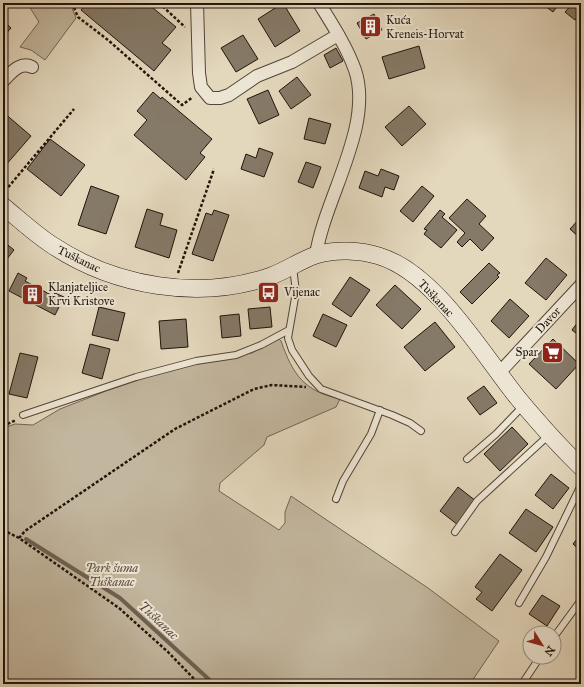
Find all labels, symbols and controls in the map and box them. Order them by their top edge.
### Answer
place label: Kuća Kreneis-Horvat [386,13,465,41]
building icon: Kuća Kreneis-Horvat [357,14,383,40]
street label: Tuškanac [55,243,103,275]
street label: Tuškanac [415,276,457,320]
bus stop icon: Vijenac [256,279,282,305]
place label: Klanjateljice Krvi Kristove [48,280,114,308]
building icon: Klanjateljice Krvi Kristove [19,281,45,307]
place label: Vijenac [283,285,320,299]
street label: Davor [532,304,564,336]
supermarket icon: Spar [540,339,566,365]
place label: Spar [516,345,538,359]
park label: Park šuma Tuškanac [86,561,139,589]
water label: Tuškanac [135,598,182,643]
north arrow [522,625,562,665]
text: N [541,643,558,659]

